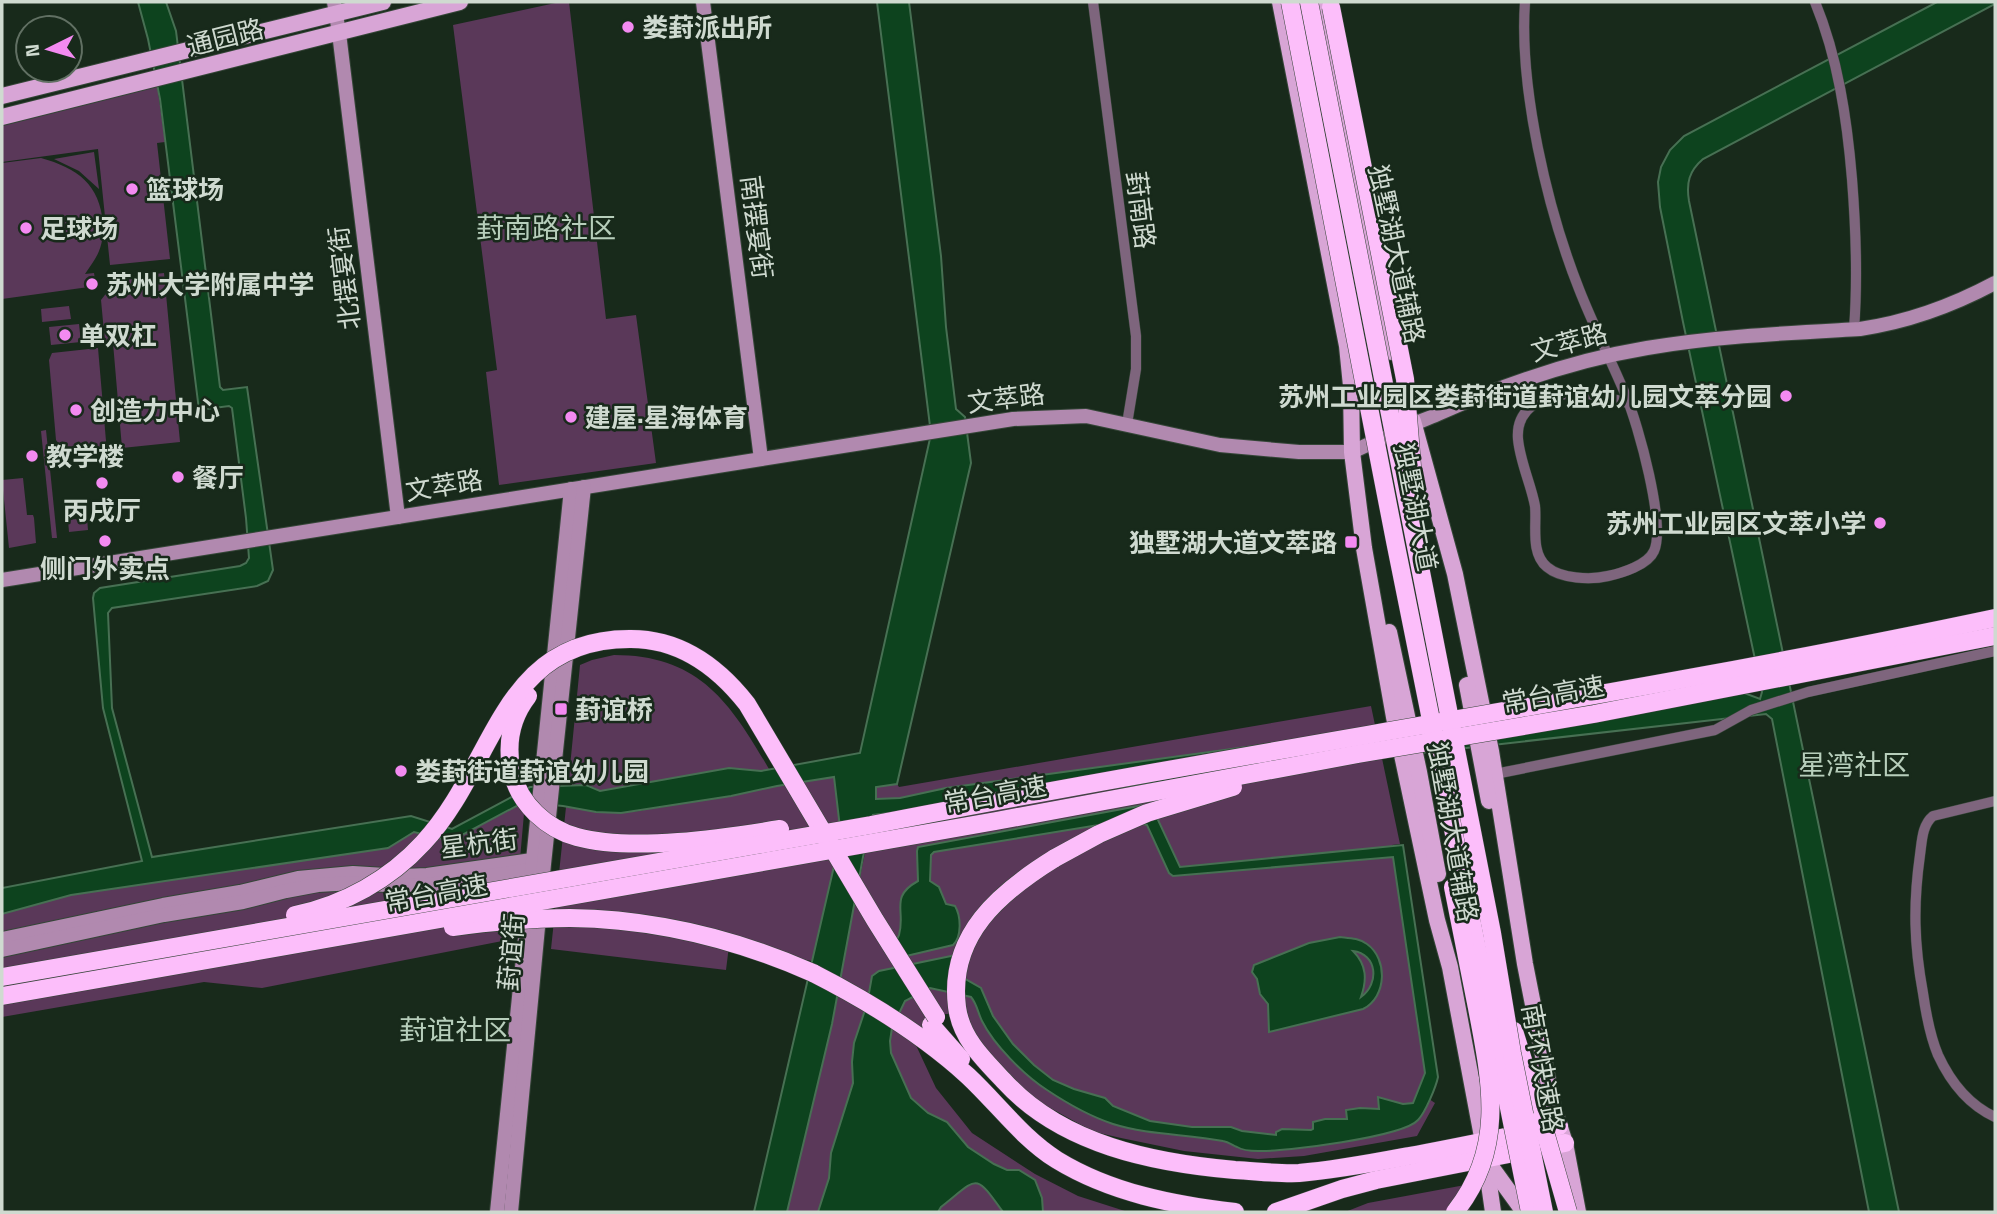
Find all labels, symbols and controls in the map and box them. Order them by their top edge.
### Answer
place label: 娄葑派出所 [642,8,772,47]
street label: 通园路 [182,9,268,65]
north arrow [14,14,84,84]
marker: 娄葑派出所 [620,19,636,35]
text: N [17,43,47,58]
street label: 独墅湖大道辅路 [1359,161,1435,347]
street label: 葑南路 [1117,169,1165,251]
place label: 篮球场 [146,170,224,209]
street label: 南摆宴街 [731,173,783,281]
marker: 篮球场 [124,181,140,197]
district label: 葑南路社区 [476,206,616,249]
place label: 足球场 [40,209,118,248]
marker: 足球场 [18,220,34,236]
street label: 北摆宴街 [318,224,370,332]
place label: 苏州大学附属中学 [106,265,314,304]
marker: 苏州大学附属中学 [84,276,100,292]
street label: 文萃路 [1526,313,1612,371]
place label: 单双杠 [79,316,157,355]
marker: 单双杠 [57,327,73,343]
street label: 文萃路 [965,374,1047,422]
place label: 苏州工业园区娄葑街道葑谊幼儿园文萃分园 [1278,377,1772,416]
marker: 苏州工业园区娄葑街道葑谊幼儿园文萃分园 [1778,388,1794,404]
place label: 创造力中心 [90,391,220,430]
place label: 建屋·星海体育 [585,398,748,437]
marker: 创造力中心 [68,402,84,418]
marker: 建屋·星海体育 [563,409,579,425]
place label: 教学楼 [46,437,124,476]
street label: 独墅湖大道 [1384,439,1448,575]
marker: 教学楼 [24,448,40,464]
place label: 餐厅 [192,458,244,497]
street label: 文萃路 [402,460,486,510]
marker: 餐厅 [170,469,186,485]
marker: 丙戌厅 [94,475,110,491]
place label: 丙戌厅 [63,491,141,530]
place label: 苏州工业园区文萃小学 [1606,504,1866,543]
marker: 苏州工业园区文萃小学 [1872,515,1888,531]
place label: 独墅湖大道文萃路 [1129,523,1337,562]
marker: 侧门外卖点 [97,533,113,549]
marker: 独墅湖大道文萃路 [1343,534,1359,550]
place label: 侧门外卖点 [40,549,170,588]
street label: 常台高速 [1498,666,1608,722]
place label: 葑谊桥 [575,690,653,729]
marker: 葑谊桥 [553,701,569,717]
street label: 独墅湖大道辅路 [1418,739,1488,925]
district label: 星湾社区 [1798,743,1910,786]
place label: 娄葑街道葑谊幼儿园 [415,752,649,791]
marker: 娄葑街道葑谊幼儿园 [393,763,409,779]
street label: 常台高速 [940,766,1050,822]
street label: 星杭街 [438,819,520,867]
street label: 常台高速 [381,865,491,921]
street label: 葑谊街 [488,911,534,993]
street label: 南环快速路 [1513,1001,1573,1135]
district label: 葑谊社区 [399,1008,511,1051]

